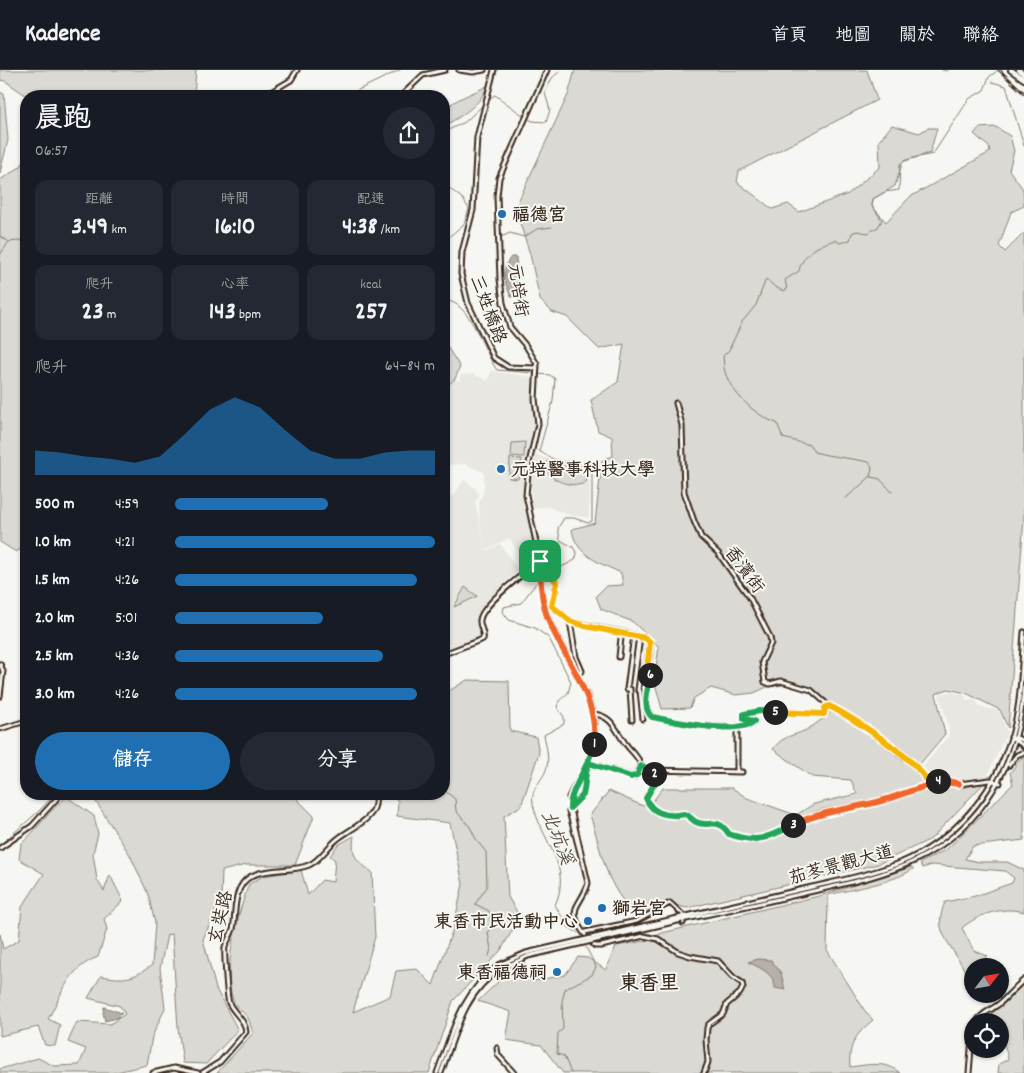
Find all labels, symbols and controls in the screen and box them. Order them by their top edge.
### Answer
text: Kadence [25,18,100,52]
text: 首頁 [771,24,807,49]
text: 地圖 [835,24,871,49]
text: 關於 [899,24,935,49]
text: 聯絡 [963,24,999,49]
text: 晨跑 [35,101,91,141]
button: share [383,107,435,159]
text: 06:57 [35,140,68,163]
text: 距離 [85,190,113,210]
text: 時間 [221,190,249,210]
text: 配速 [357,190,385,210]
place label: 福德宫 [512,204,566,229]
marker: 福德宫 [496,208,508,220]
text: 3.49 [71,210,108,246]
text: 16:10 [215,210,255,246]
text: 4:38 [342,210,378,246]
text: km [108,220,127,240]
text: /km [378,220,400,240]
street label: 元培街 [500,262,533,319]
street label: 三姓橋路 [462,272,511,348]
text: 爬升 [85,275,113,295]
text: 心率 [221,275,249,295]
text: kcal [360,275,382,295]
text: 23 [82,295,104,331]
text: 143 [209,295,236,331]
text: 257 [355,295,387,331]
text: m [104,305,116,325]
text: bpm [236,305,261,325]
text: 64–84 m [385,355,435,378]
text: 爬升 [35,357,67,380]
place label: 元培醫事科技大學 [511,459,655,484]
marker: 元培醫事科技大學 [495,463,507,475]
text: 500 m [35,493,75,516]
text: 4:59 [115,493,139,516]
text: 1.0 km [35,531,71,554]
text: 4:21 [115,531,135,554]
pin [519,540,561,582]
street label: 香濱街 [717,541,769,600]
icon: arrive [526,547,554,575]
text: 1.5 km [35,569,70,592]
text: 4:26 [115,569,139,592]
text: 2.0 km [35,607,75,630]
text: 5:01 [115,607,137,630]
text: 2.5 km [35,645,73,668]
text: 4:36 [115,645,139,668]
pin: 6 [638,662,662,688]
text: 6 [647,665,654,685]
text: 3.0 km [35,683,75,706]
text: 4:26 [115,683,139,706]
pin: 5 [762,700,788,724]
text: 5 [772,702,779,722]
button: 儲存 [35,732,230,790]
button: 分享 [240,732,435,790]
pin: 1 [582,732,606,756]
text: 1 [593,734,596,754]
pin: 2 [642,762,666,786]
text: 2 [651,764,658,784]
pin: 4 [926,768,950,794]
text: 4 [936,771,941,791]
water label: 北坑溪 [533,807,579,871]
pin: 3 [780,812,806,838]
text: 3 [790,815,797,835]
street label: 茄苳景觀大道 [786,840,897,892]
street label: 玄奘路 [204,888,241,947]
place label: 獅岩宮 [612,898,666,923]
marker: 獅岩宮 [596,902,608,914]
place label: 東香市民活動中心 [434,911,578,936]
marker: 東香市民活動中心 [582,915,594,927]
north arrow [964,958,1009,1002]
map controls [964,958,1009,1058]
place label: 東香福德祠 [457,962,547,987]
marker: 東香福德祠 [551,966,563,978]
district label: 東香里 [619,971,679,999]
button: locate [964,1013,1009,1058]

